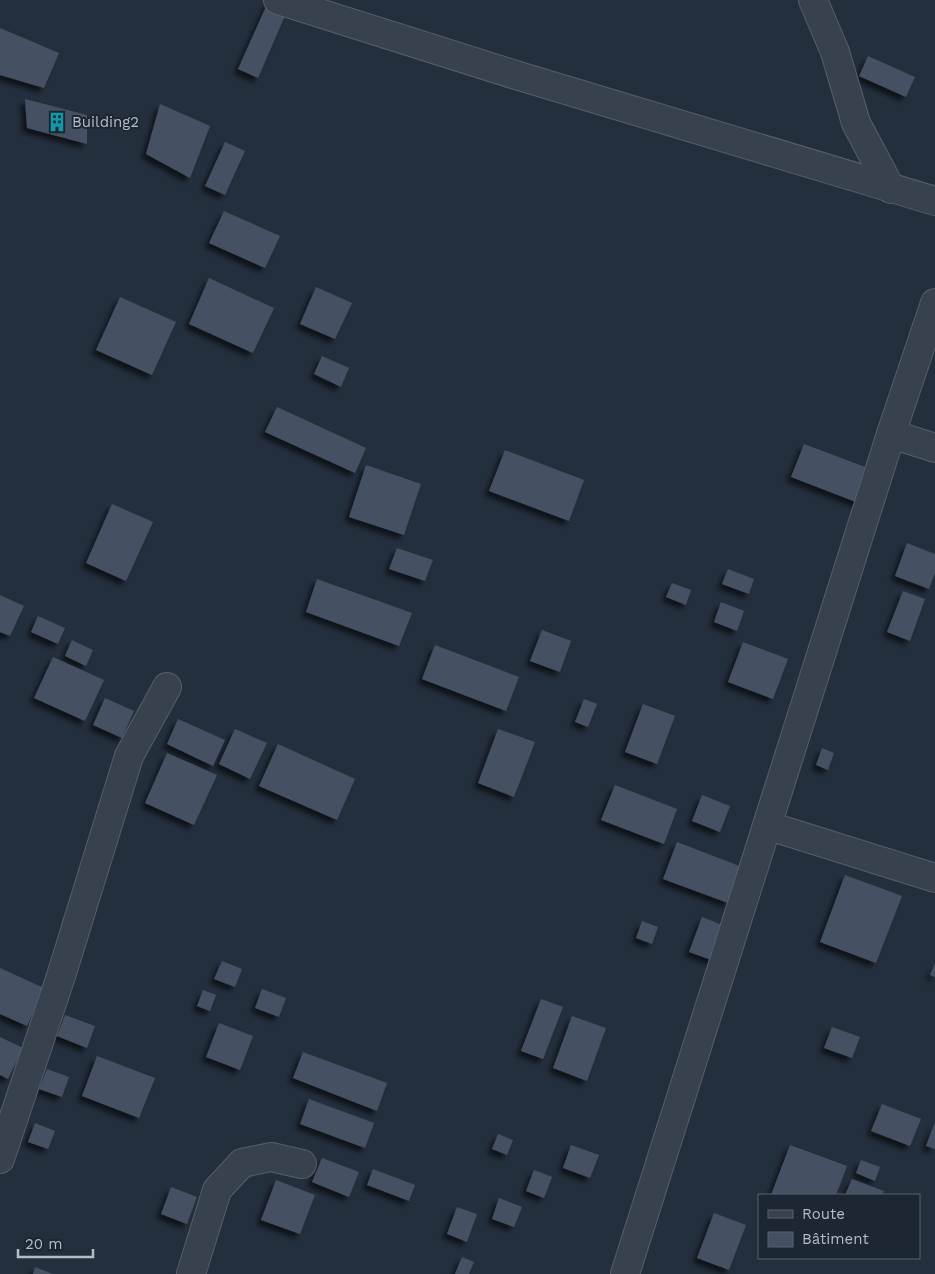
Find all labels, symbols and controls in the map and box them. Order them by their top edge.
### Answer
building icon: Building2 [46,111,68,133]
place label: Building2 [72,113,139,131]
legend [758,1194,920,1259]
text: Route [802,1205,845,1223]
scale bar [18,1226,92,1258]
text: Bâtiment [802,1230,869,1248]
text: 20 m [25,1235,63,1253]

